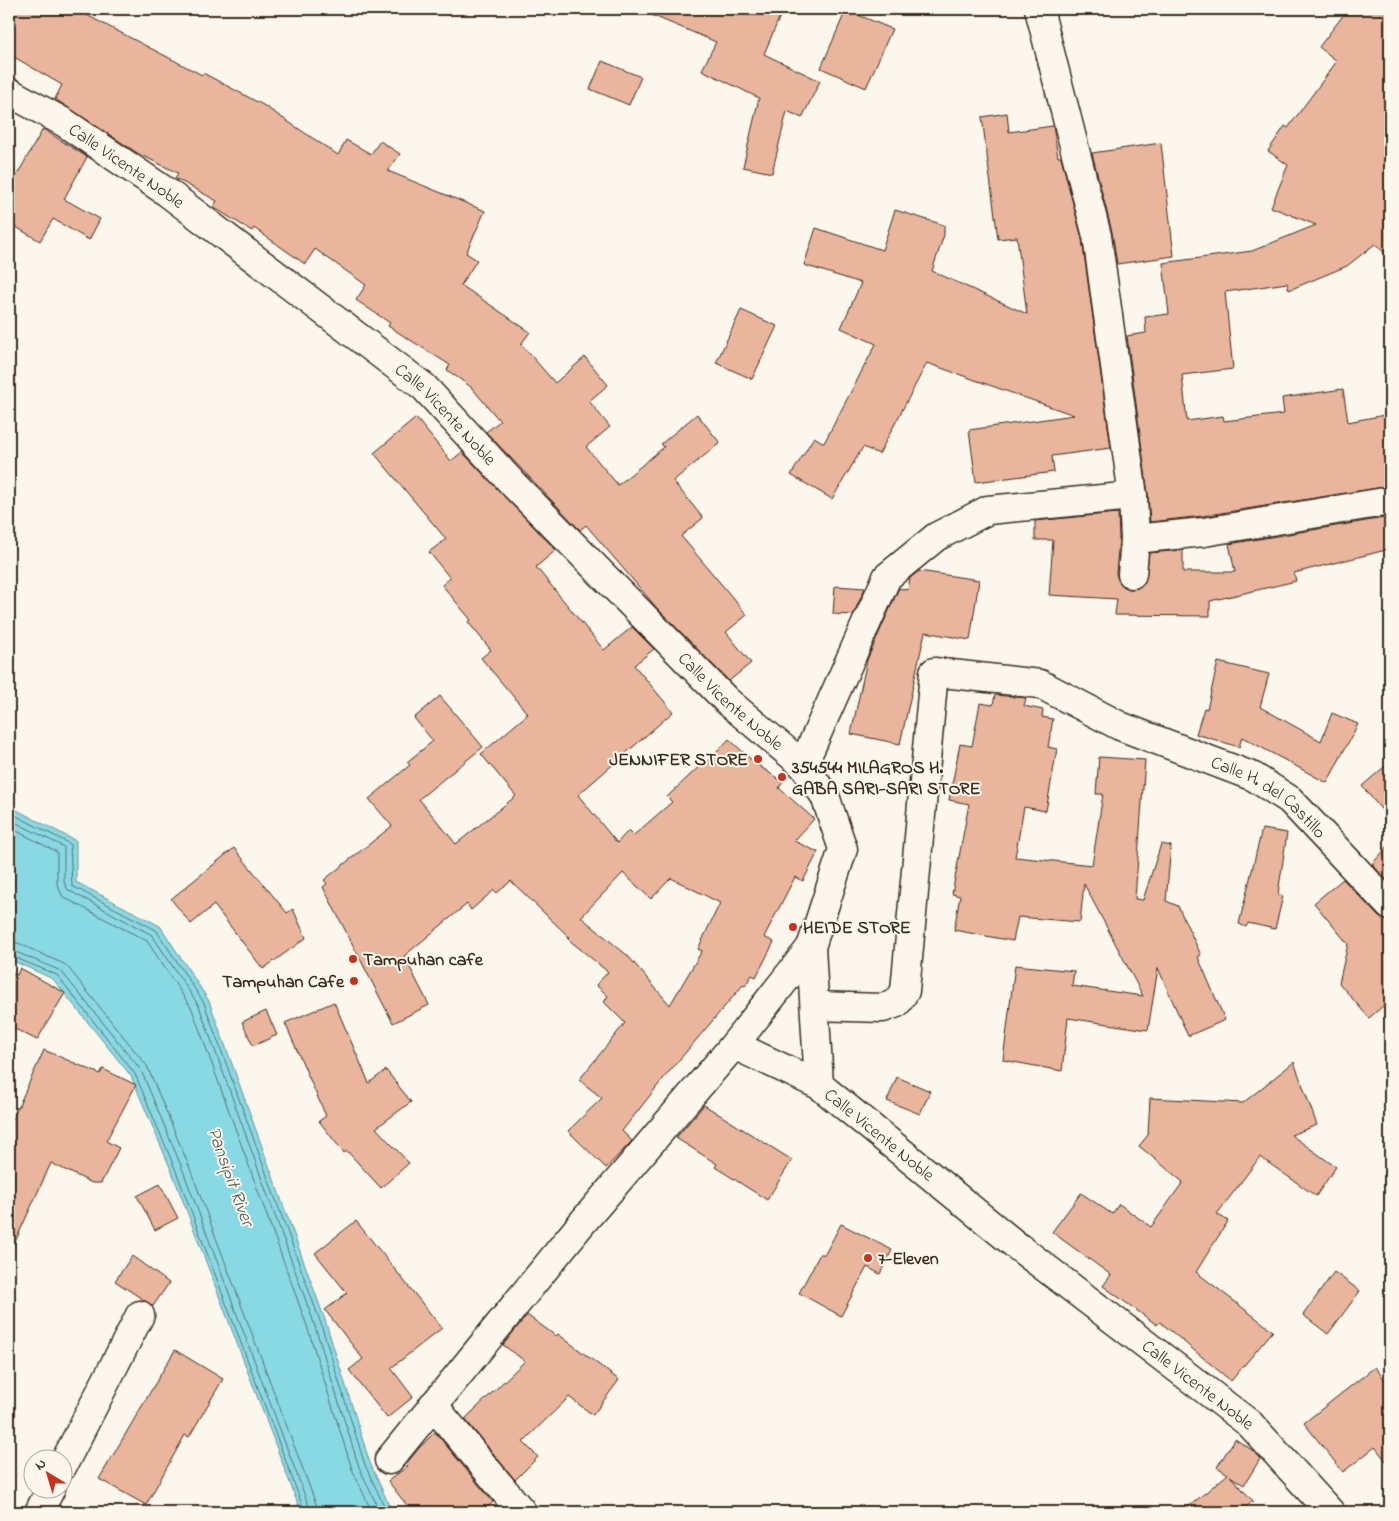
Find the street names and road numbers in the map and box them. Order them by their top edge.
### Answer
street label: Calle Vicente Noble [63,118,190,217]
street label: Calle Vicente Noble [388,358,502,473]
street label: Calle Vicente Noble [671,647,789,759]
street label: Calle H. del Castillo [1206,751,1331,845]
street label: Calle Vicente Noble [818,1083,940,1189]
street label: Calle Vicente Noble [1135,1335,1259,1438]

